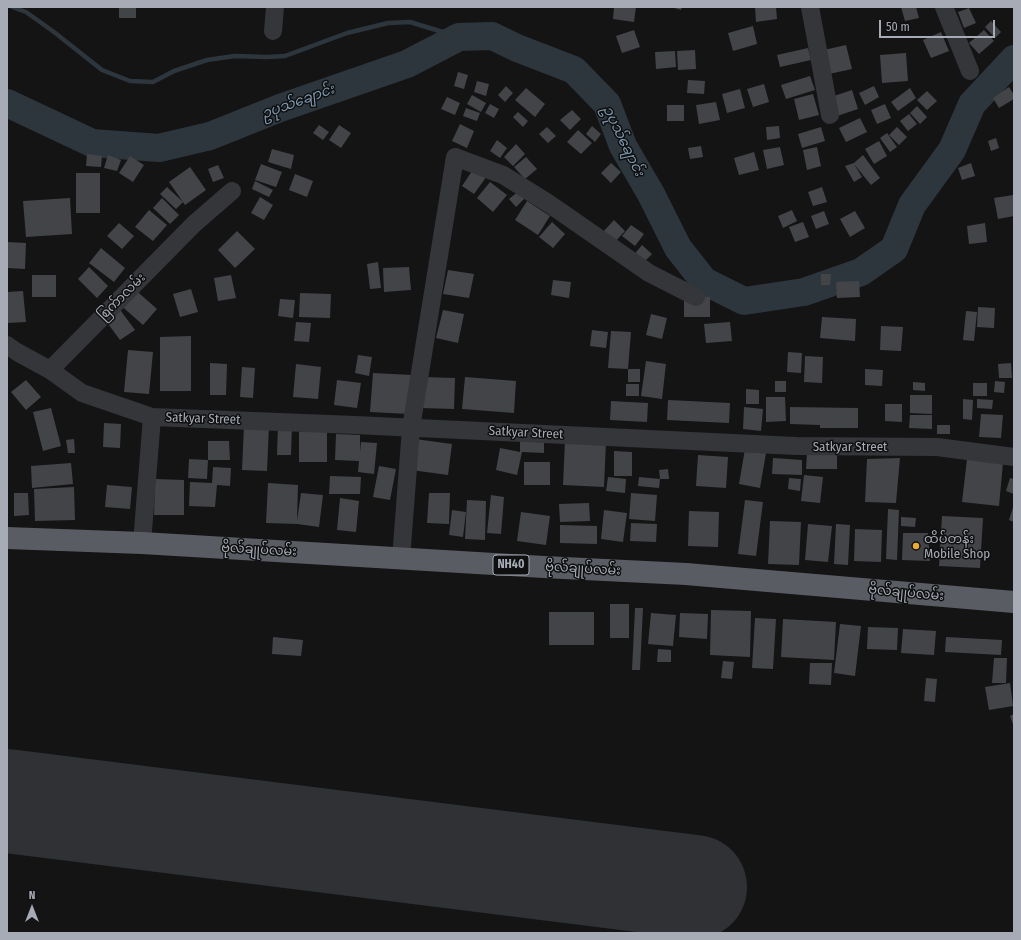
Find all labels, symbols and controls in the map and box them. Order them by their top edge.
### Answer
scale bar [881,12,997,38]
text: 50 m [886,20,910,34]
water label: ဥပုသ်ချောင်း [259,81,337,123]
water label: ဥပုသ်ချောင်း [599,103,647,179]
street label: စြက်ာလမ်း [95,270,149,324]
street label: Satkyar Street [165,410,241,428]
street label: Satkyar Street [488,423,564,443]
street label: Satkyar Street [813,439,887,455]
place label: ထိပ်တန်း Mobile Shop [924,531,990,562]
street label: ဗိုလ်ချုပ်လမ်း [221,540,297,560]
marker: ထိပ်တန်း Mobile Shop [911,541,921,551]
road number: NH40 [493,555,529,575]
street label: ဗိုလ်ချုပ်လမ်း [545,559,621,579]
street label: ဗိုလ်ချုပ်လမ်း [868,582,944,604]
north arrow [12,888,52,928]
text: N [29,889,35,902]

